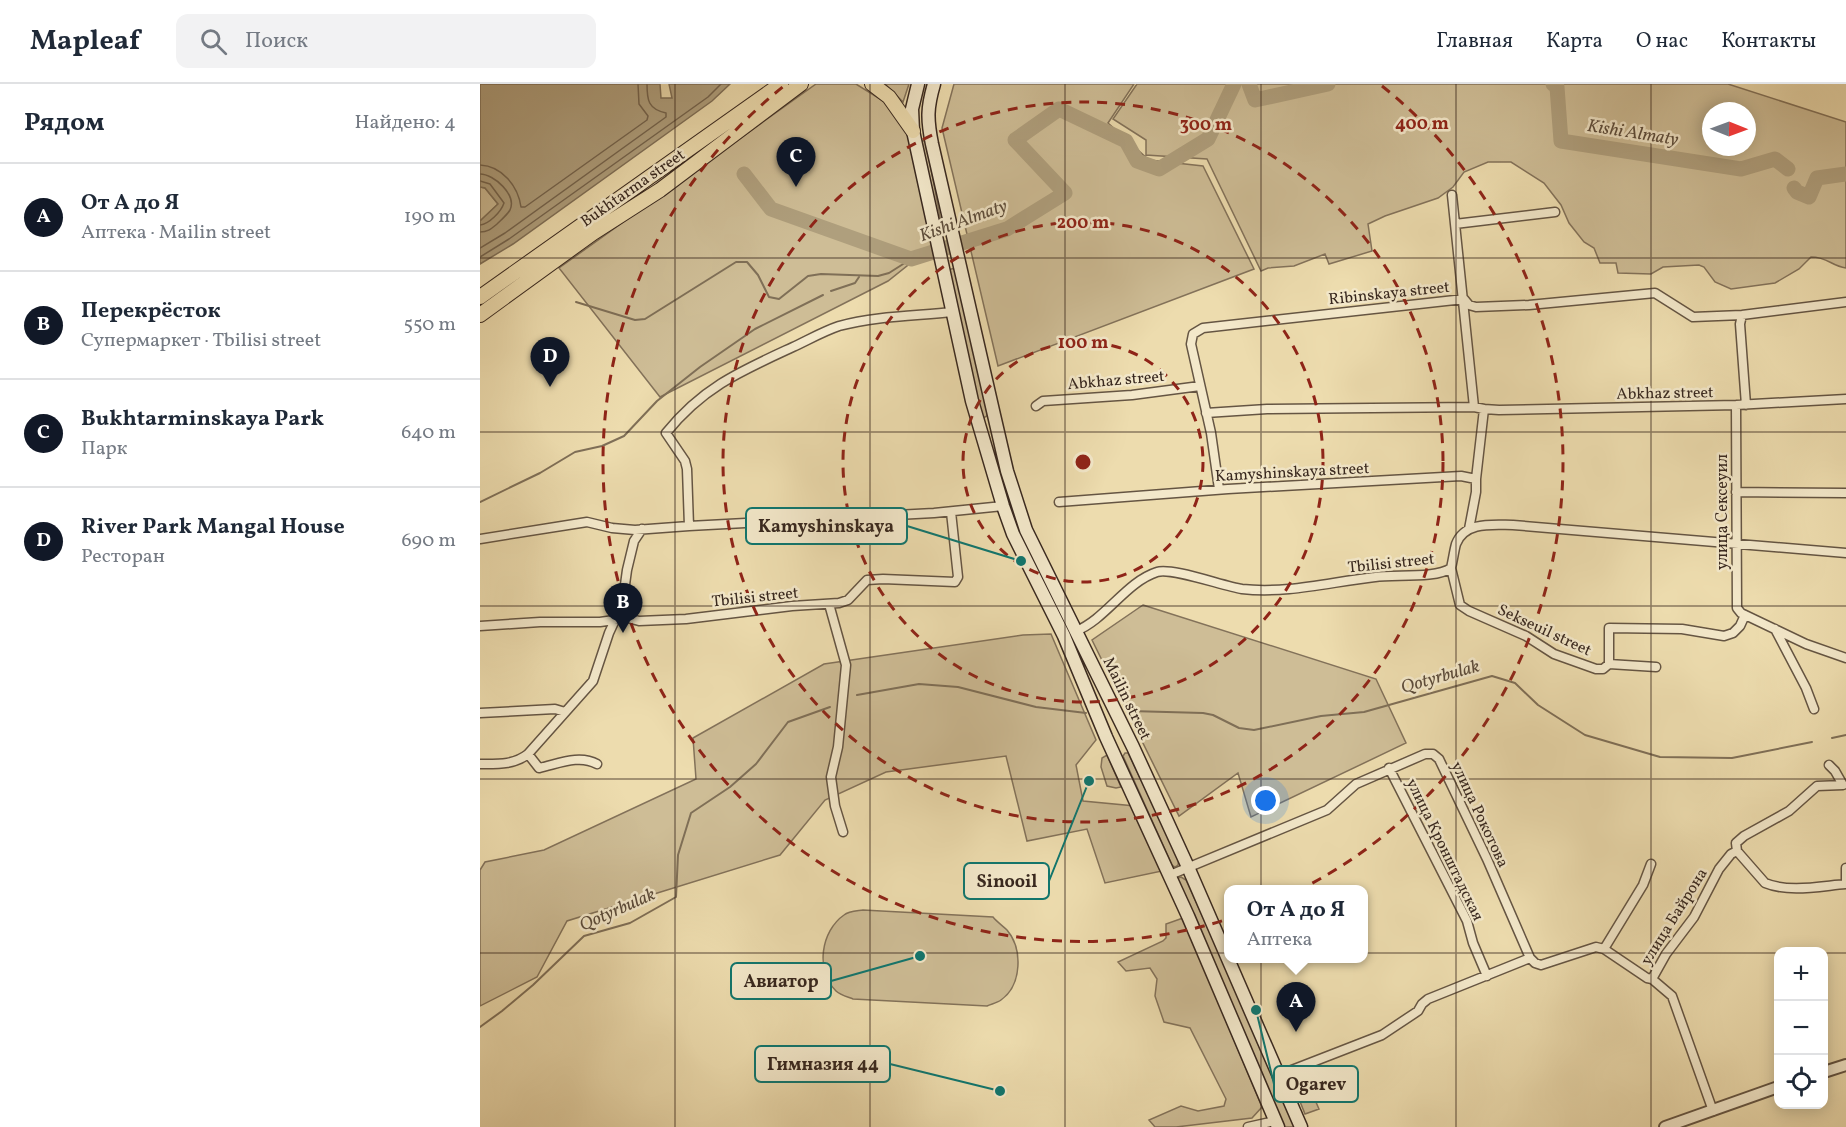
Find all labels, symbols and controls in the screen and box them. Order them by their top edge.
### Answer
search box [176,14,596,68]
text: Mapleaf [30,22,140,61]
icon: search [197,25,230,58]
text: Поиск [245,26,308,57]
text: Главная [1436,27,1513,56]
text: Карта [1546,27,1603,56]
text: О нас [1636,27,1688,56]
text: Контакты [1721,27,1816,56]
north arrow [1702,102,1756,156]
text: Рядом [24,105,104,141]
text: Найдено: 4 [355,109,456,137]
text: 400 m [1395,112,1449,137]
text: 300 m [1180,113,1232,138]
water label: Kіshі Almaty [1585,114,1680,153]
pin: C [776,138,816,187]
street label: Bukhtarma street [577,144,690,233]
text: От А до Я [81,188,179,219]
water label: Kіshі Almaty [916,194,1011,249]
text: A [36,203,51,231]
text: 190 m [404,203,456,231]
text: 200 m [1057,211,1109,236]
text: Аптека · Mailin street [81,219,271,247]
street label: Ribinskaya street [1328,277,1451,311]
text: Перекрёсток [81,296,221,327]
text: B [37,311,50,339]
text: 550 m [403,311,456,339]
text: Супермаркет · Tbilisi street [81,327,321,355]
text: 100 m [1058,331,1108,356]
pin: D [530,338,570,387]
street label: Abkhaz street [1067,366,1166,396]
street label: Abkhaz street [1616,382,1714,406]
text: Bukhtarminskaya Park [81,404,324,435]
text: C [37,419,50,447]
text: 640 m [401,419,456,447]
text: Парк [81,435,127,463]
centre of rings [1073,452,1093,472]
street label: улица Сексеуил [1712,454,1734,570]
street label: Kamyshinskaya street [1214,458,1370,488]
callout: Kamyshinskaya [746,508,907,544]
text: River Park Mangal House [81,512,345,543]
text: Kamyshinskaya [758,515,894,540]
text: D [36,527,51,555]
text: 690 m [401,527,456,555]
text: Ресторан [81,543,165,571]
street label: Tbilisi street [1347,548,1436,579]
street label: Tbilisi street [711,582,800,613]
pin: B [604,584,642,633]
street label: Sekseuil street [1494,599,1595,662]
street label: Mailin street [1097,654,1156,744]
water label: Qotyrbulak [1398,654,1483,701]
street label: улица Рокотова [1445,758,1513,871]
street label: улица Кронштадская [1400,775,1488,925]
your location [1251,786,1280,815]
callout: Sinooil [964,863,1049,899]
street label: улица Байрона [1636,864,1713,970]
text: Sinooil [977,870,1037,895]
water label: Qotyrbulak [576,883,660,938]
popup [1224,885,1368,963]
text: От А до Я [1247,895,1345,926]
text: Аптека [1247,926,1313,954]
map controls [1774,947,1828,1109]
button: + [1774,947,1828,1001]
callout: Авиатор [731,963,831,999]
text: Авиатор [743,970,819,995]
pin: A [1276,982,1316,1032]
button: − [1774,1001,1828,1055]
callout: Гимназия 44 [755,1046,890,1082]
text: Гимназия 44 [767,1053,879,1078]
button: locate [1774,1055,1828,1109]
callout: Ogarev [1274,1066,1358,1102]
text: Ogarev [1286,1073,1346,1098]

